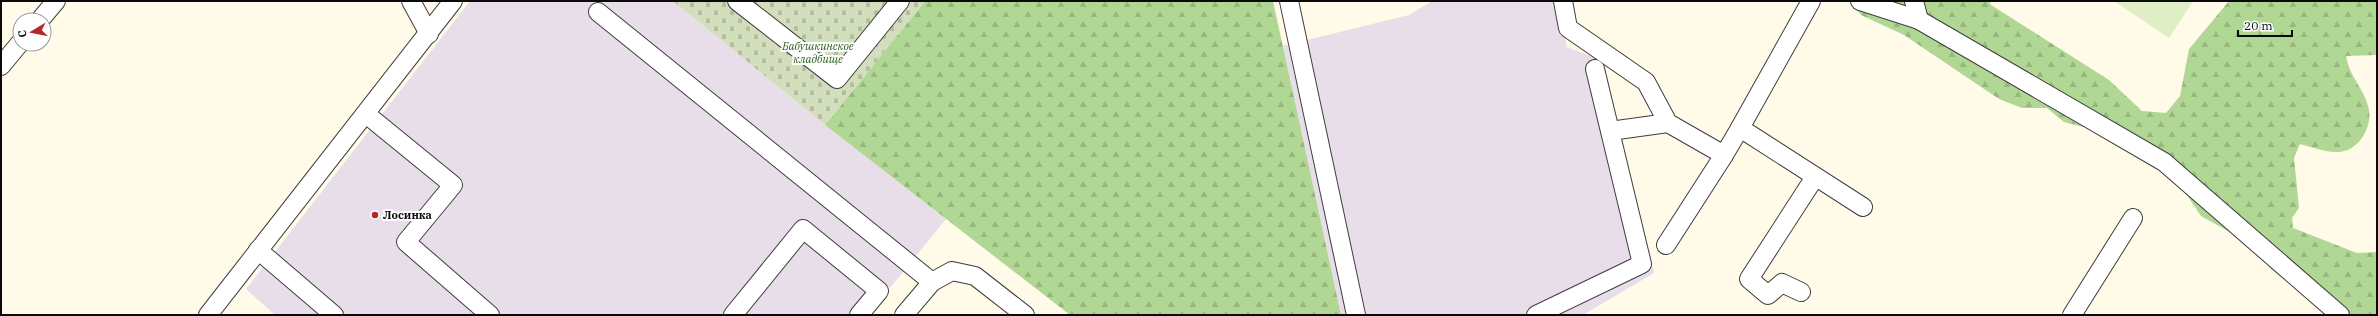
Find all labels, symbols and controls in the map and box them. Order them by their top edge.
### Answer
north arrow [12,12,52,52]
scale bar [2238,12,2292,38]
text: 20 m [2244,18,2273,33]
text: С [15,29,30,39]
park label: Бабушкинское кладбище [781,39,854,66]
place label: Лосинка [383,208,432,222]
marker: Лосинка [370,210,380,220]

